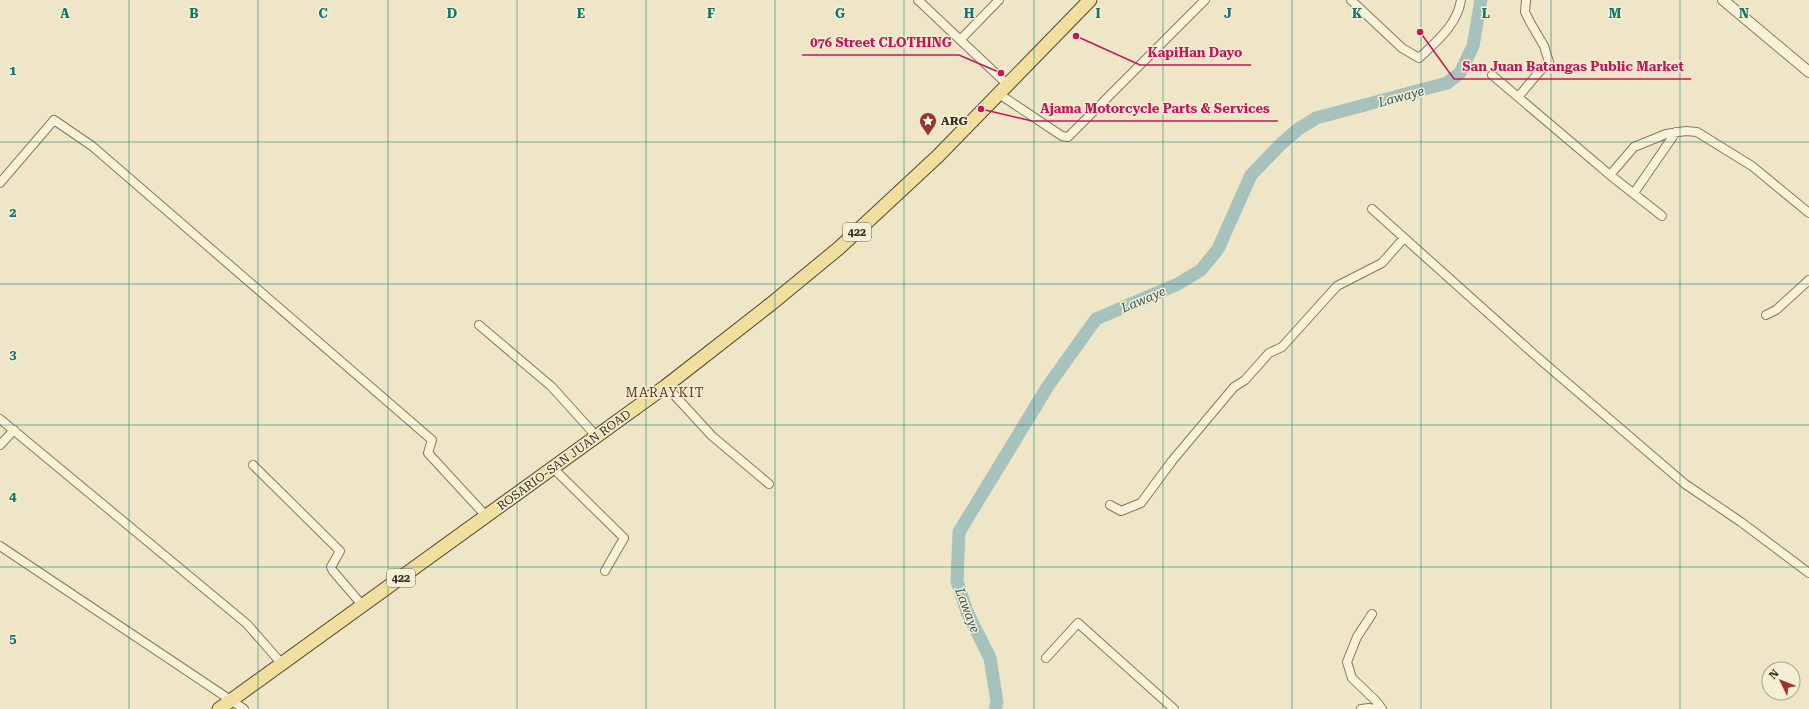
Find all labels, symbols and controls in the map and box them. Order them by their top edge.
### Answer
text: A [60,6,70,21]
text: B [189,6,199,21]
text: C [318,6,328,21]
text: D [447,6,457,21]
text: E [577,6,585,21]
text: F [707,6,715,21]
text: G [835,6,845,21]
text: H [964,6,975,21]
text: I [1095,6,1101,21]
text: J [1224,6,1232,21]
text: K [1352,6,1363,21]
text: L [1482,6,1490,21]
text: M [1609,6,1622,21]
text: N [1739,6,1749,21]
callout: 076 Street CLOTHING [802,30,959,55]
text: 076 Street CLOTHING [810,35,952,50]
callout: KapiHan Dayo [1140,40,1251,65]
text: KapiHan Dayo [1148,45,1242,60]
callout: San Juan Batangas Public Market [1454,54,1691,79]
text: San Juan Batangas Public Market [1462,59,1684,74]
text: 1 [9,63,17,78]
water label: Lawaye [1376,83,1426,110]
callout: Ajama Motorcycle Parts & Services [1032,96,1278,121]
text: Ajama Motorcycle Parts & Services [1040,101,1270,116]
place icon: ARG [918,111,938,136]
place label: ARG [941,114,968,128]
text: 2 [9,205,17,220]
road number: 422 [843,223,871,241]
water label: Lawaye [1118,283,1168,316]
text: 3 [9,347,17,362]
district label: MARAYKIT [626,385,704,400]
street label: ROSARIO-SAN JUAN ROAD [494,407,634,513]
text: 4 [9,489,17,504]
road number: 422 [387,569,415,587]
water label: Lawaye [952,585,983,635]
text: 5 [9,631,17,646]
north arrow [1761,661,1801,701]
text: N [1766,667,1782,682]

